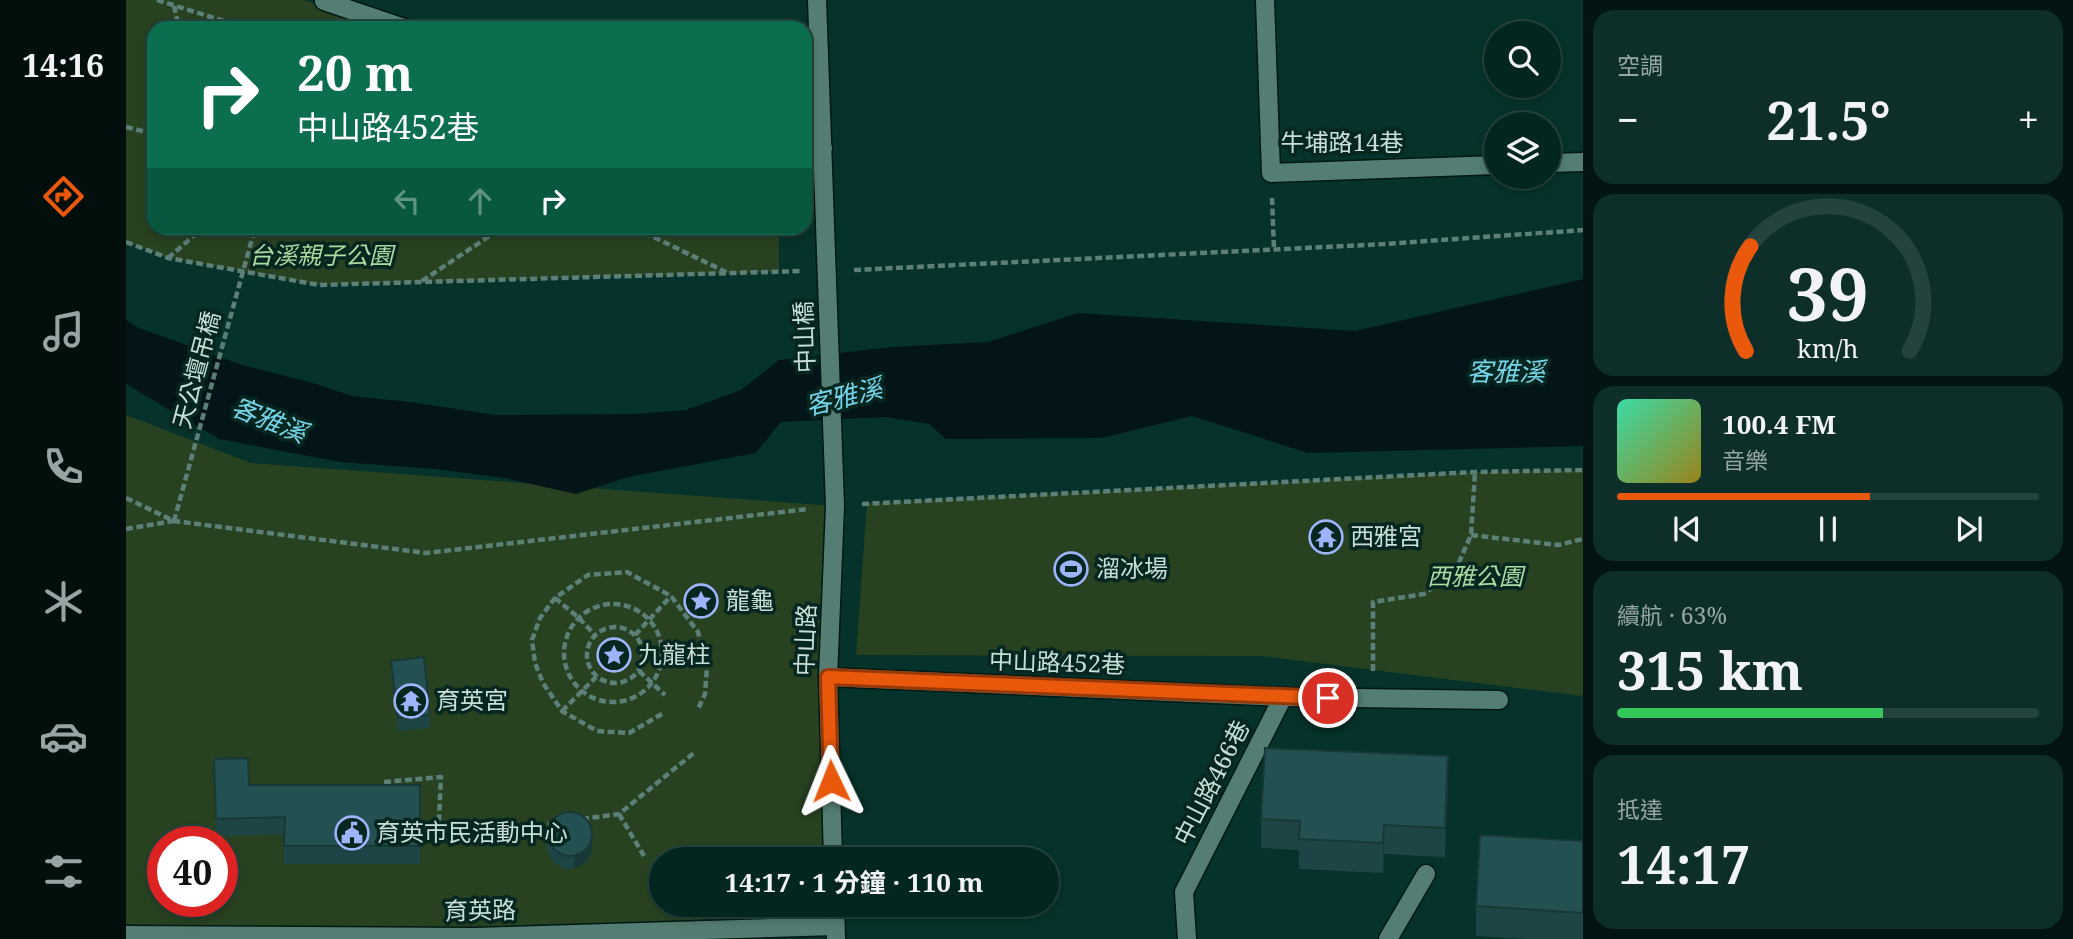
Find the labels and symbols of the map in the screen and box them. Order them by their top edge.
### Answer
street label: 牛埔路14巷 [1281,125,1403,158]
park label: 台溪親子公園 [249,238,396,271]
street label: 中山橋 [786,300,821,374]
street label: 天公壇吊橋 [164,307,227,432]
water label: 客雅溪 [1467,353,1549,389]
water label: 客雅溪 [802,368,890,423]
water label: 客雅溪 [226,388,316,452]
temple icon: 西雅宮 [1307,518,1345,556]
place label: 西雅宮 [1350,519,1422,552]
sports icon: 溜冰場 [1052,550,1090,588]
place label: 溜冰場 [1096,551,1168,584]
park label: 西雅公園 [1427,559,1526,592]
place icon: 龍龜 [682,582,720,620]
place label: 龍龜 [726,583,774,616]
street label: 中山路 [787,603,822,677]
place icon: 九龍柱 [595,636,633,674]
place label: 九龍柱 [638,637,710,670]
street label: 中山路452巷 [988,643,1126,680]
pin [1298,668,1358,728]
temple icon: 育英宮 [392,682,430,720]
place label: 育英宮 [436,683,508,716]
street label: 中山路466巷 [1165,714,1256,851]
position arrow [794,744,868,818]
public building icon: 育英市民活動中心 [333,814,371,852]
place label: 育英市民活動中心 [376,815,568,848]
speed limit sign: 40 [147,826,238,917]
street label: 育英路 [444,892,516,927]

